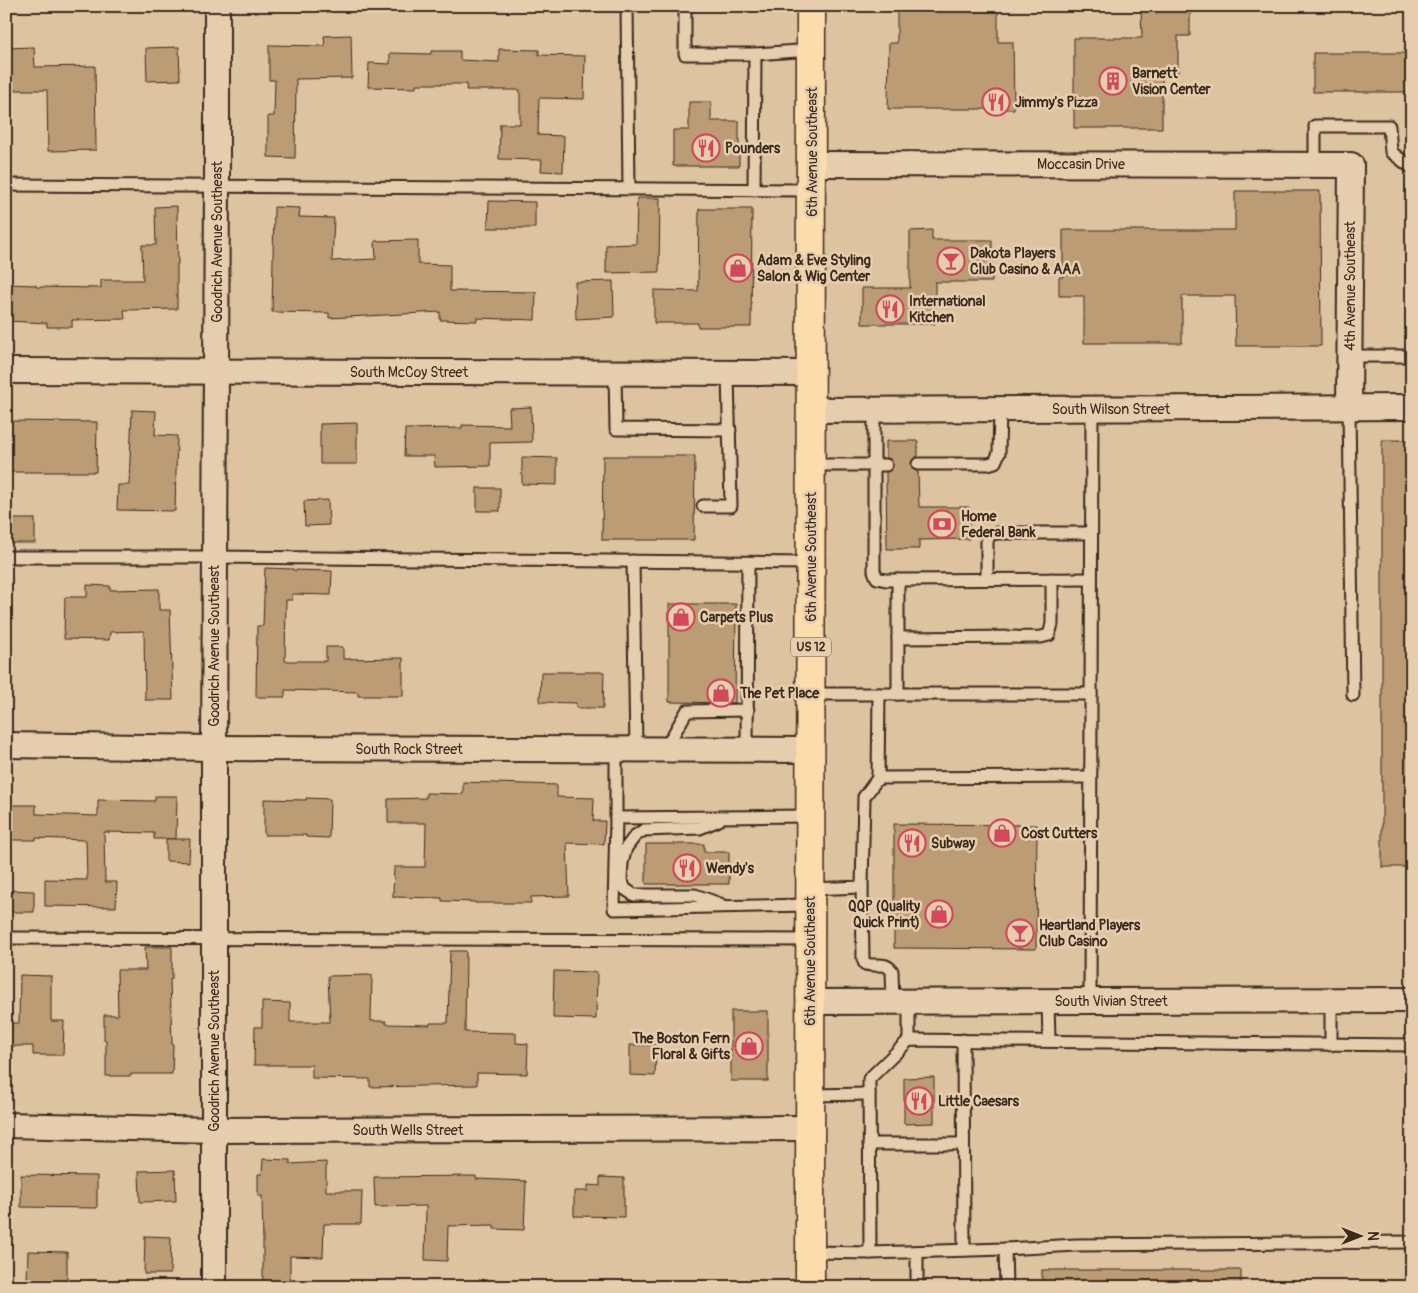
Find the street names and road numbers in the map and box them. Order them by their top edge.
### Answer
street label: 6th Avenue Southeast [804,87,821,217]
street label: Moccasin Drive [1037,156,1125,173]
street label: Goodrich Avenue Southeast [209,161,226,323]
street label: 4th Avenue Southeast [1342,221,1359,351]
street label: South McCoy Street [350,364,469,381]
street label: South Wilson Street [1052,401,1171,418]
street label: 6th Avenue Southeast [803,492,820,622]
street label: Goodrich Avenue Southeast [206,565,223,727]
road number: US 12 [791,638,831,656]
street label: South Rock Street [355,741,463,758]
street label: 6th Avenue Southeast [802,896,819,1026]
street label: Goodrich Avenue Southeast [206,970,223,1132]
street label: South Vivian Street [1054,993,1168,1010]
street label: South Wells Street [353,1122,464,1139]

